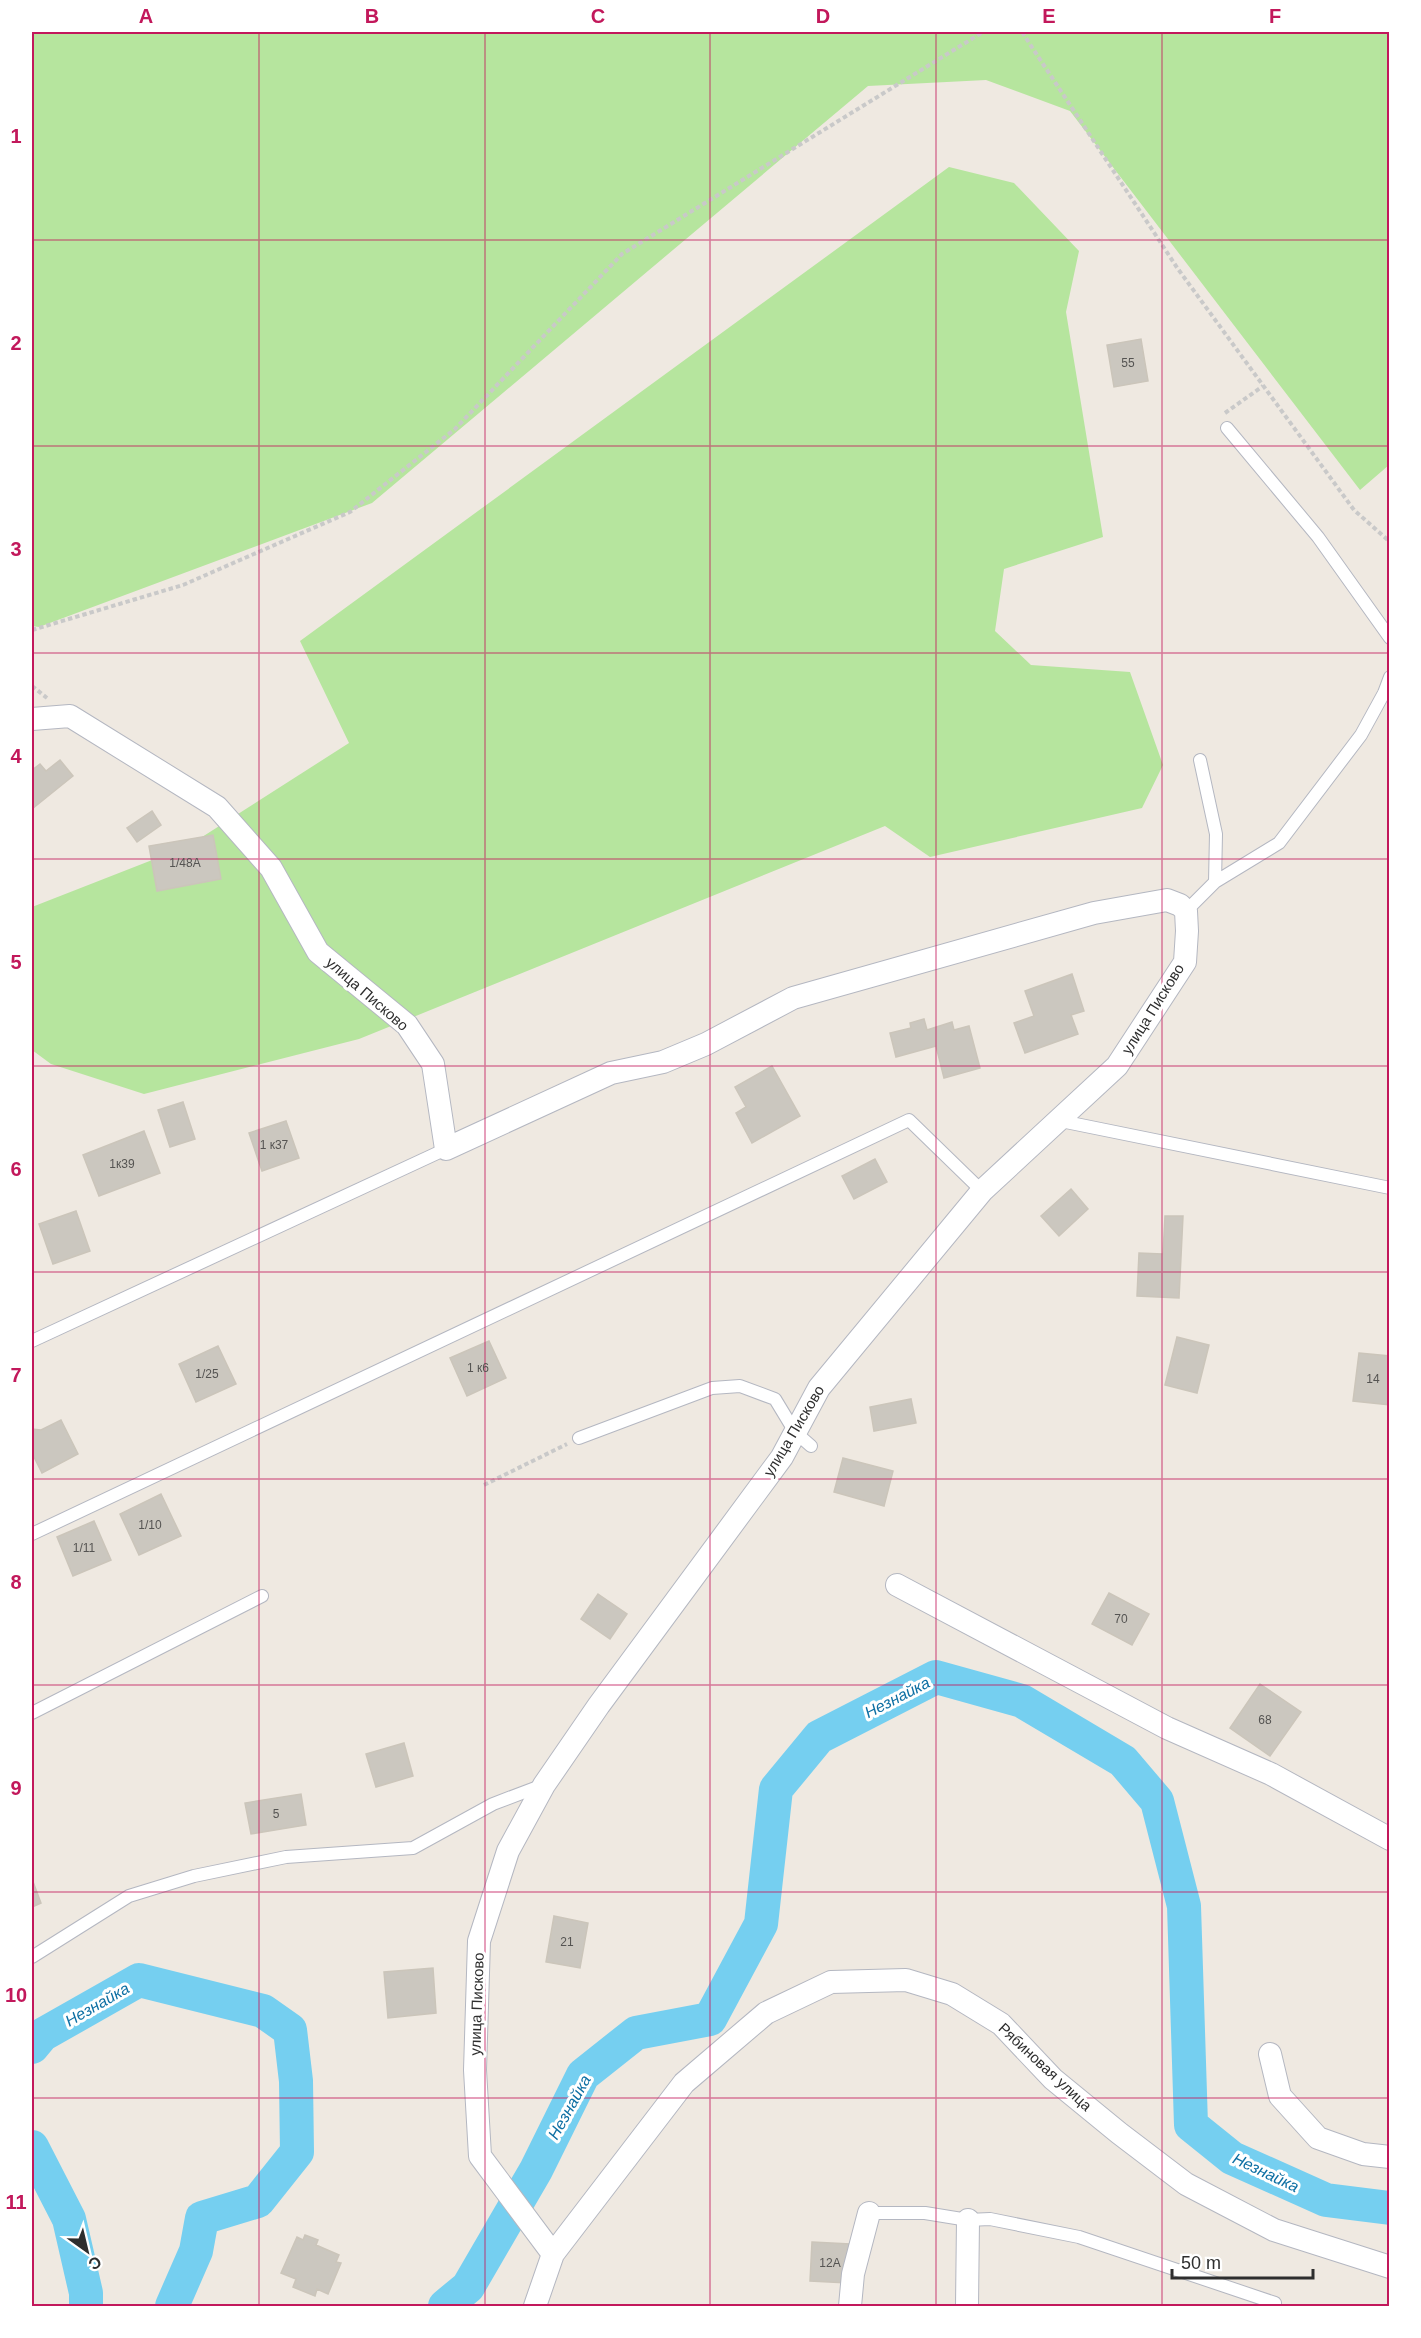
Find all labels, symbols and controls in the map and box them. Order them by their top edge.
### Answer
text: A [139,5,153,27]
text: B [365,5,379,27]
text: C [591,5,605,27]
text: D [816,5,830,27]
text: E [1042,5,1056,27]
text: F [1269,5,1281,27]
text: 1 [10,125,22,147]
text: 2 [10,332,22,354]
house number: 55 [1121,356,1135,370]
text: 3 [10,538,22,560]
text: 4 [10,745,22,767]
house number: 1/48А [169,856,201,870]
text: 5 [10,951,22,973]
street label: улица Писково [323,953,412,1034]
street label: улица Писково [1118,960,1187,1057]
house number: 1 к37 [260,1138,289,1152]
house number: 1к39 [109,1157,135,1171]
text: 6 [10,1158,22,1180]
house number: 1 к6 [467,1361,489,1375]
text: 7 [10,1364,22,1386]
house number: 1/25 [195,1367,219,1381]
house number: 14 [1366,1372,1380,1386]
street label: улица Писково [760,1382,827,1479]
house number: 1/10 [138,1518,162,1532]
house number: 1/11 [73,1541,96,1555]
text: 8 [10,1571,22,1593]
house number: 70 [1114,1612,1128,1626]
water label: Незнайка [862,1674,933,1721]
house number: 68 [1258,1713,1272,1727]
text: 9 [10,1777,22,1799]
house number: 5 [273,1807,280,1821]
house number: 21 [560,1935,574,1949]
street label: улица Писково [466,1952,487,2056]
water label: Незнайка [62,1979,132,2029]
text: 10 [5,1984,27,2006]
street label: Рябиновая улица [995,2019,1096,2115]
water label: Незнайка [545,2072,594,2142]
water label: Незнайка [1230,2150,1302,2195]
text: 11 [5,2191,27,2213]
north arrow [57,2221,117,2281]
scale bar [1172,2242,1313,2280]
text: С [85,2253,105,2274]
text: 50 m [1181,2253,1221,2273]
house number: 12А [819,2256,841,2270]

